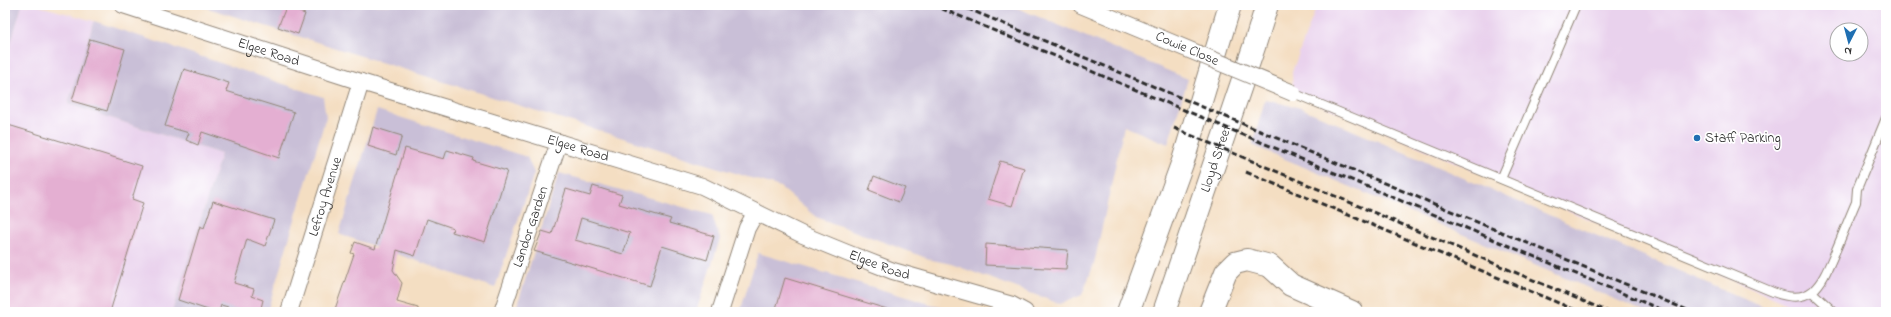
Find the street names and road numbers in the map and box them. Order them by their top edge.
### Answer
street label: Cowie Close [1152,26,1223,72]
street label: Elgee Road [235,32,302,72]
street label: Lloyd Street [1195,122,1237,195]
street label: Elgee Road [544,129,612,168]
street label: Lefroy Avenue [303,153,348,239]
street label: Landor Garden [507,183,554,270]
street label: Elgee Road [846,244,912,286]

